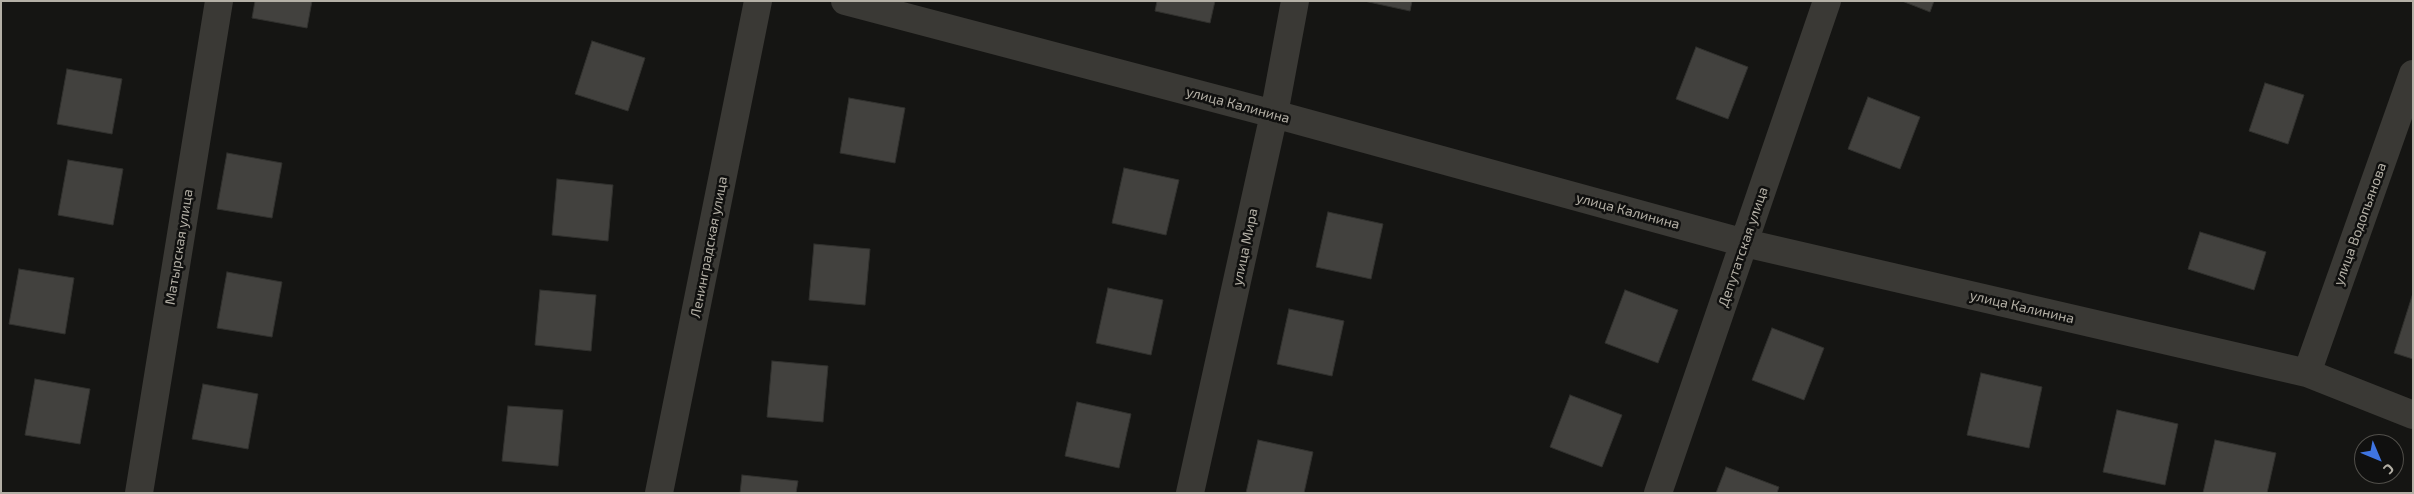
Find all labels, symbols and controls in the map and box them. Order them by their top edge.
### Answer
street label: улица Калинина [1184,83,1292,127]
street label: улица Водопьянова [2330,160,2390,288]
street label: Ленинградская улица [687,175,731,319]
street label: Депутатская улица [1715,185,1771,309]
street label: Матырская улица [162,188,196,306]
street label: улица Калинина [1574,189,1682,233]
street label: улица Мира [1229,207,1261,287]
street label: улица Калинина [1968,287,2076,327]
north arrow [2354,434,2404,484]
text: С [2380,460,2398,478]

